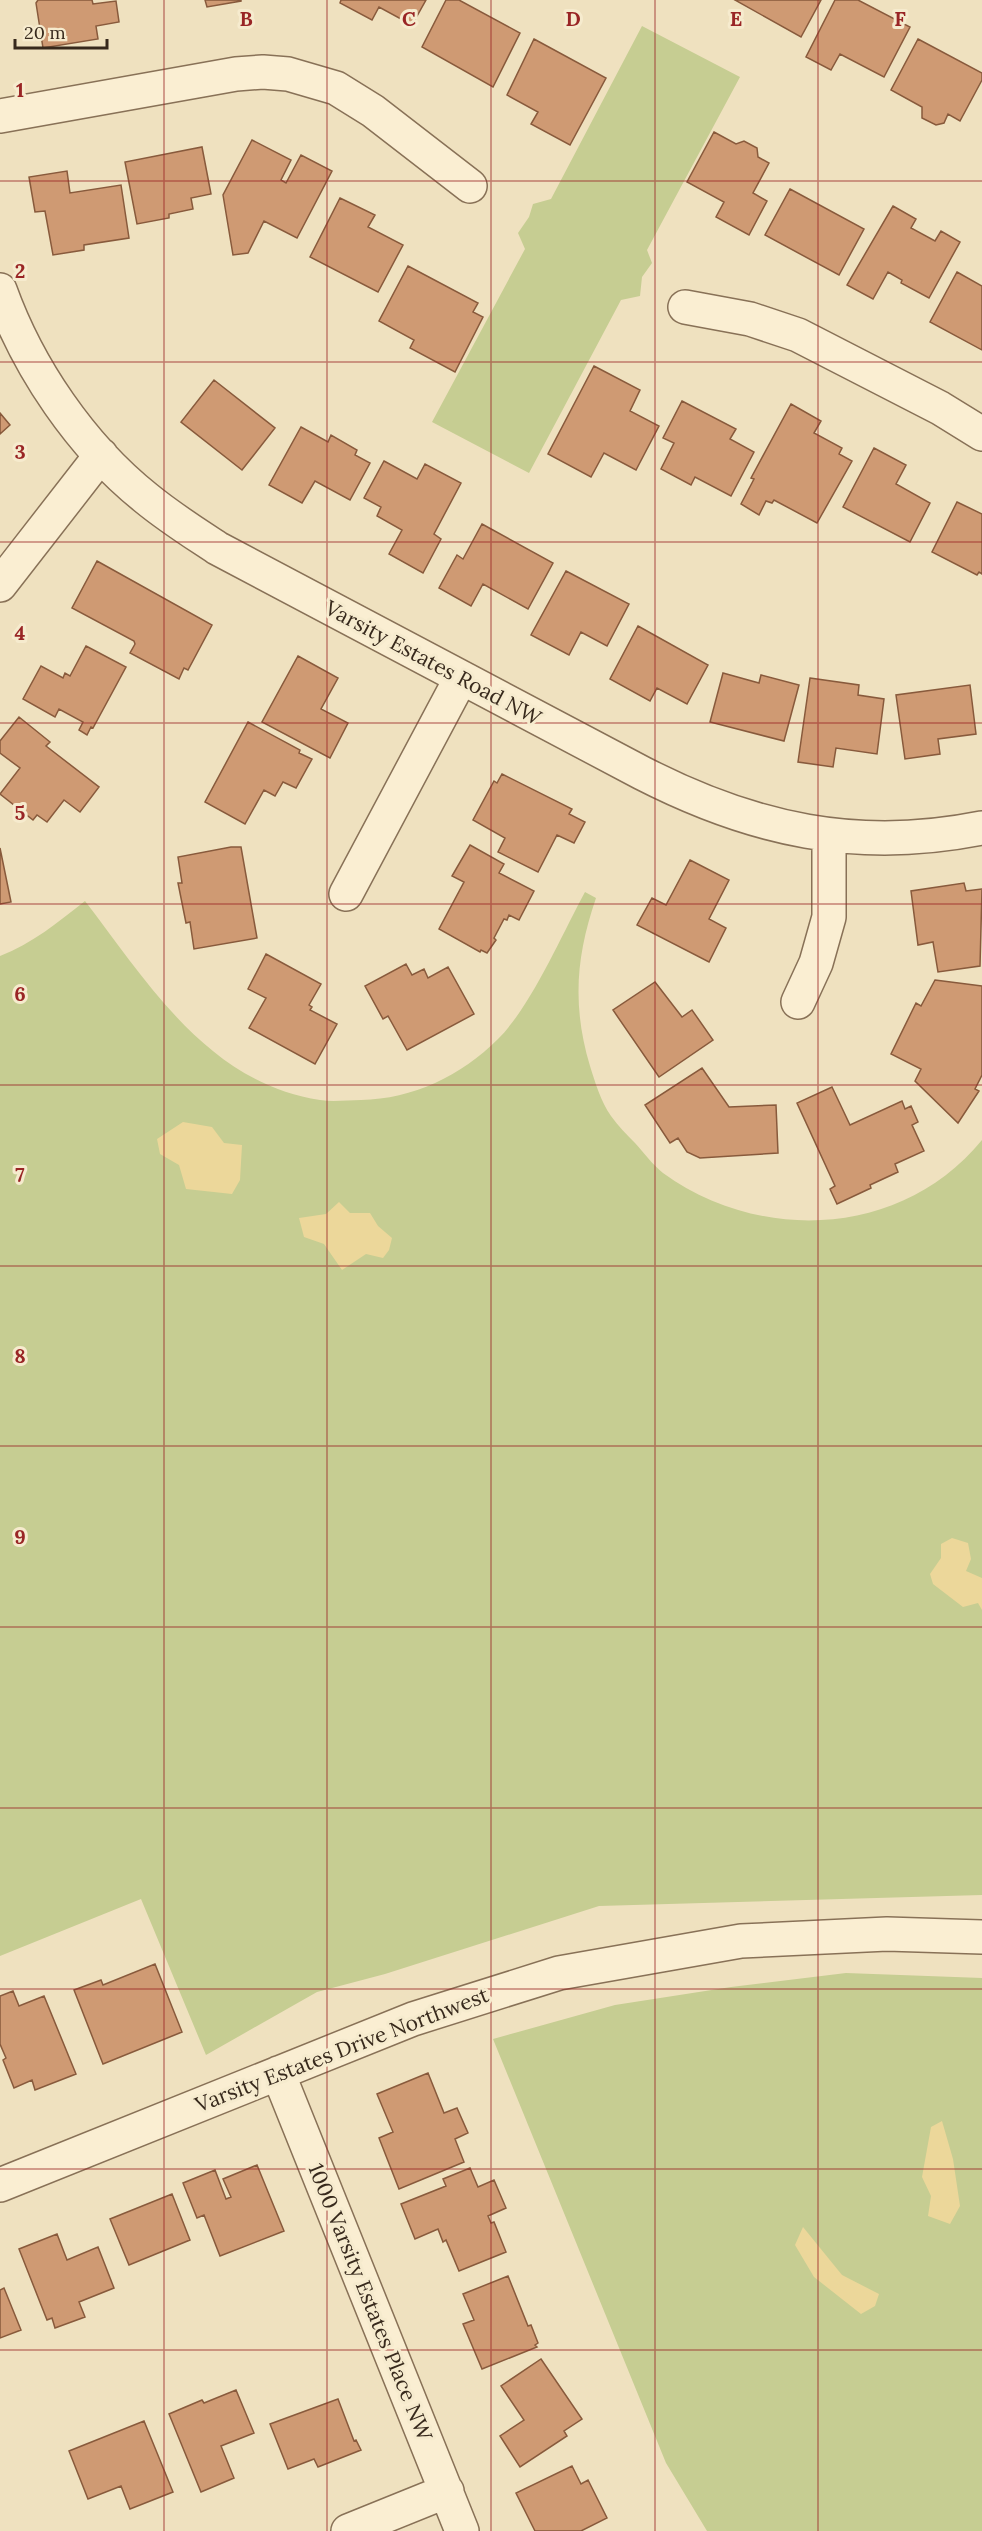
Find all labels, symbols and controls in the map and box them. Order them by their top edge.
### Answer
text: B [239,6,253,31]
text: C [402,6,416,31]
text: D [565,6,581,31]
text: E [730,6,742,31]
text: F [894,6,906,31]
scale bar [15,12,106,50]
text: 20 m [24,21,66,44]
text: 1 [16,77,24,102]
text: 2 [15,258,25,283]
text: 3 [14,439,26,464]
street label: Varsity Estates Road NW [319,594,547,732]
text: 4 [15,620,26,645]
text: 5 [15,800,26,825]
text: 6 [14,981,26,1006]
text: 7 [15,1162,25,1187]
text: 8 [14,1343,26,1368]
text: 9 [14,1524,26,1549]
street label: Varsity Estates Drive Northwest [190,1981,493,2118]
street label: 1000 Varsity Estates Place NW [302,2159,439,2445]

